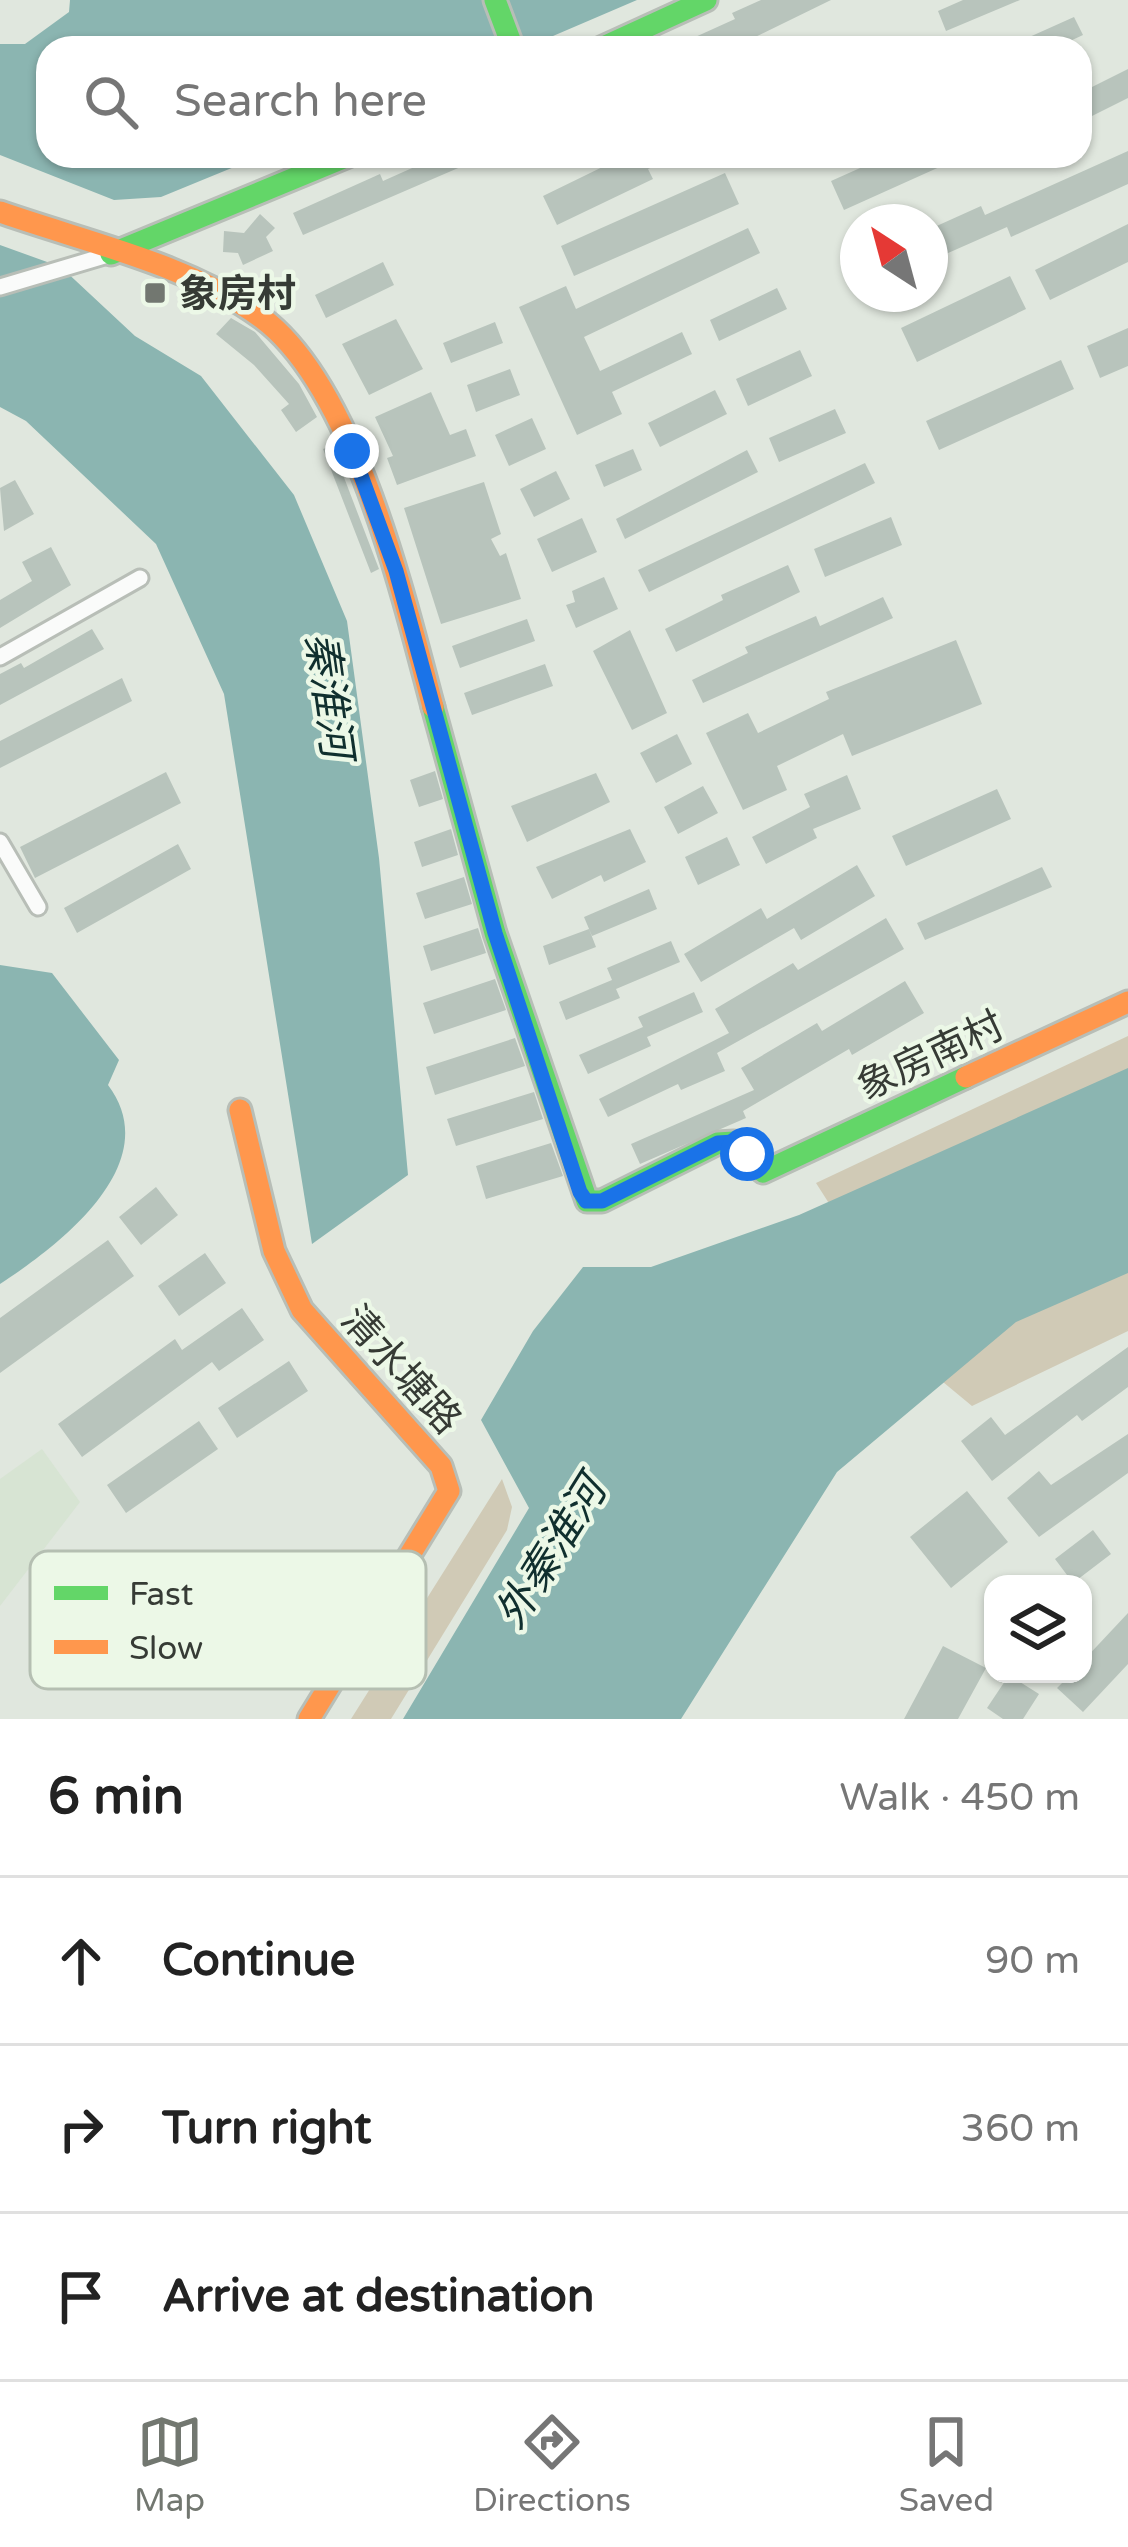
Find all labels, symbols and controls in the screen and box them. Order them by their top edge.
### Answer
search box [36,36,1092,168]
icon: search [78,69,144,135]
text: Search here [174,75,427,129]
north arrow [840,204,948,312]
place label: 象房村 [179,271,296,318]
marker: 象房村 [142,280,168,306]
route end [325,424,379,478]
water label: 秦淮河 [294,629,364,768]
street label: 象房南村 [850,1002,1011,1111]
route start [720,1127,774,1181]
street label: 清水塘路 [331,1296,471,1444]
water label: 外秦淮河 [485,1462,621,1638]
legend [30,1551,426,1689]
text: Fast [129,1575,193,1614]
map controls [984,1575,1092,1683]
button: layers [984,1575,1092,1683]
text: Slow [129,1629,203,1668]
text: 6 min [48,1766,184,1828]
text: Walk · 450 m [839,1774,1080,1821]
icon: ahead [48,1928,114,1994]
text: Continue [162,1934,355,1988]
text: 90 m [985,1937,1080,1984]
icon: right [48,2096,114,2162]
text: Turn right [162,2102,371,2156]
text: 360 m [961,2105,1080,2152]
icon: arrive [48,2264,114,2330]
text: Arrive at destination [162,2270,594,2324]
tab: Map [134,2409,205,2520]
tab: Directions [473,2409,631,2520]
tab: Saved [899,2409,994,2520]

